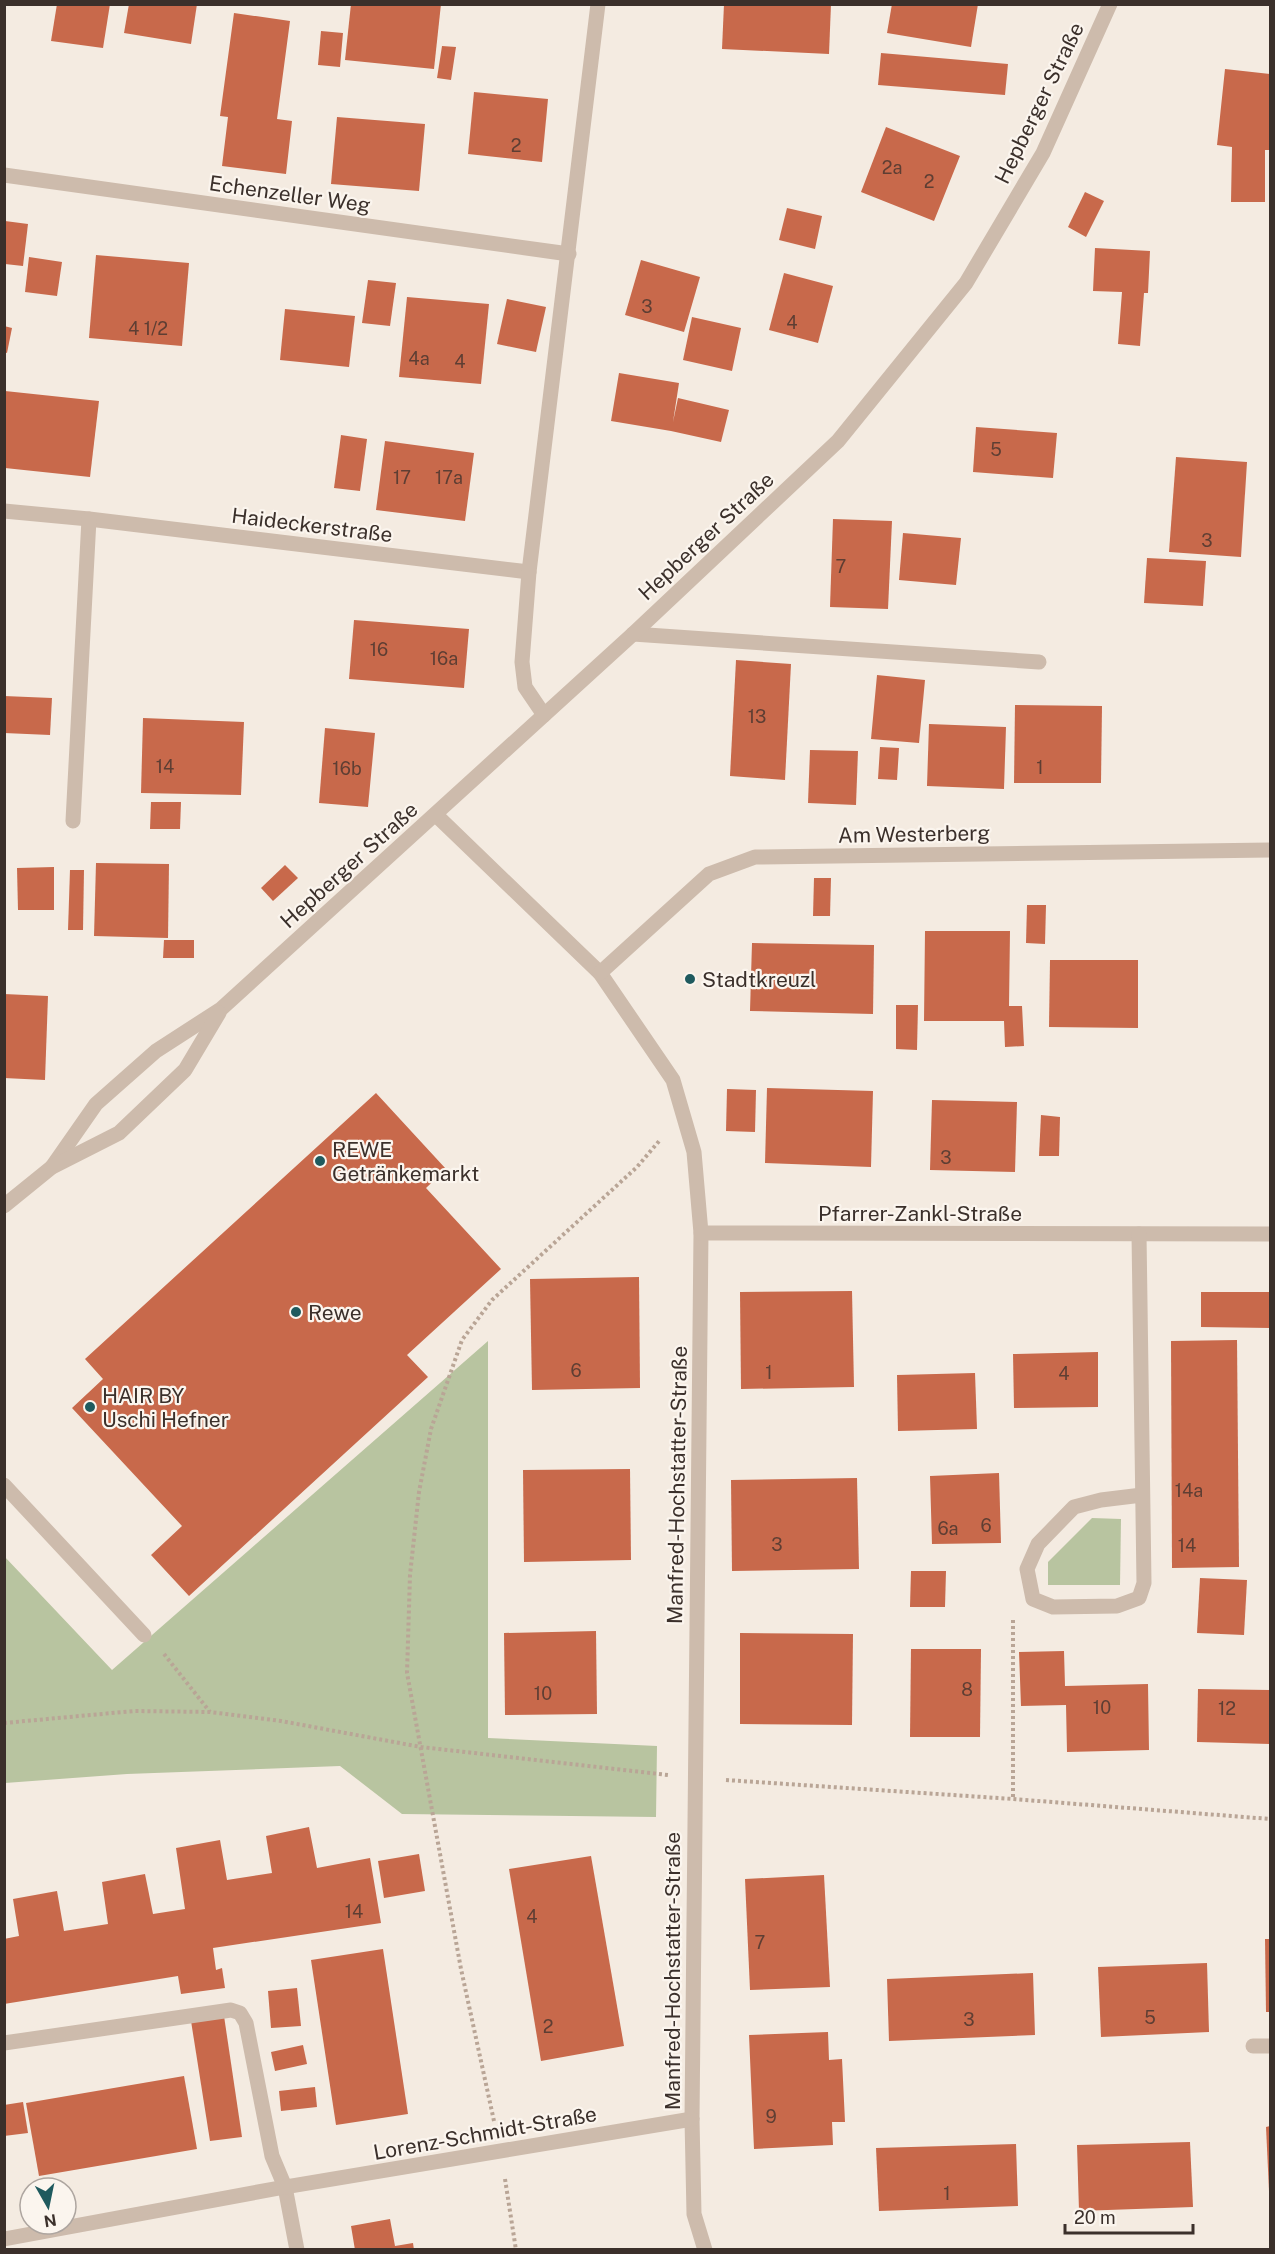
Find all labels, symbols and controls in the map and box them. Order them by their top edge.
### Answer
street label: Hepberger Straße [989,18,1089,188]
house number: 2 [511,135,521,156]
house number: 2a [882,157,902,178]
street label: Echenzeller Weg [208,170,372,218]
house number: 2 [924,171,934,192]
house number: 3 [641,296,653,317]
house number: 4 [786,312,798,333]
house number: 4 1/2 [128,318,168,339]
house number: 4a [408,348,430,369]
house number: 4 [454,351,466,372]
house number: 5 [990,439,1002,460]
house number: 17 [393,467,411,488]
house number: 17a [435,467,463,488]
street label: Hepberger Straße [633,467,779,605]
street label: Haideckerstraße [230,503,394,547]
house number: 3 [1201,530,1213,551]
house number: 7 [836,556,846,577]
house number: 16 [370,639,388,660]
house number: 16a [430,648,458,669]
house number: 13 [748,706,766,727]
house number: 14 [156,756,174,777]
house number: 1 [1036,757,1044,778]
house number: 16b [332,758,362,779]
street label: Hepberger Straße [275,797,423,933]
street label: Am Westerberg [838,820,990,848]
place label: Stadtkreuzl [702,967,816,992]
marker: Stadtkreuzl [683,972,697,986]
place label: REWE Getränkemarkt [332,1137,479,1186]
house number: 3 [940,1147,952,1168]
marker: REWE Getränkemarkt [313,1154,327,1168]
street label: Pfarrer-Zankl-Straße [818,1201,1022,1226]
place label: Rewe [308,1300,362,1325]
marker: Rewe [289,1305,303,1319]
street label: Manfred-Hochstatter-Straße [662,1346,692,1624]
house number: 6 [570,1360,582,1381]
house number: 1 [765,1362,773,1383]
house number: 4 [1058,1363,1070,1384]
place label: HAIR BY Uschi Hefner [102,1383,229,1432]
marker: HAIR BY Uschi Hefner [83,1400,97,1414]
house number: 14a [1175,1480,1203,1501]
house number: 6 [980,1515,992,1536]
house number: 6a [937,1518,959,1539]
house number: 3 [771,1534,783,1555]
house number: 14 [1178,1535,1196,1556]
house number: 8 [961,1679,973,1700]
house number: 10 [534,1683,552,1704]
house number: 10 [1093,1697,1111,1718]
house number: 12 [1218,1698,1236,1719]
street label: Manfred-Hochstatter-Straße [660,1832,685,2110]
house number: 14 [345,1901,363,1922]
house number: 4 [526,1906,538,1927]
house number: 7 [755,1932,765,1953]
house number: 5 [1144,2007,1156,2028]
house number: 3 [963,2009,975,2030]
house number: 2 [543,2016,553,2037]
street label: Lorenz-Schmidt-Straße [371,2101,599,2165]
house number: 9 [765,2106,777,2127]
north arrow [18,2176,78,2236]
house number: 1 [943,2183,951,2204]
scale bar [1065,2197,1192,2235]
text: 20 m [1074,2207,1116,2228]
text: N [43,2210,58,2231]

